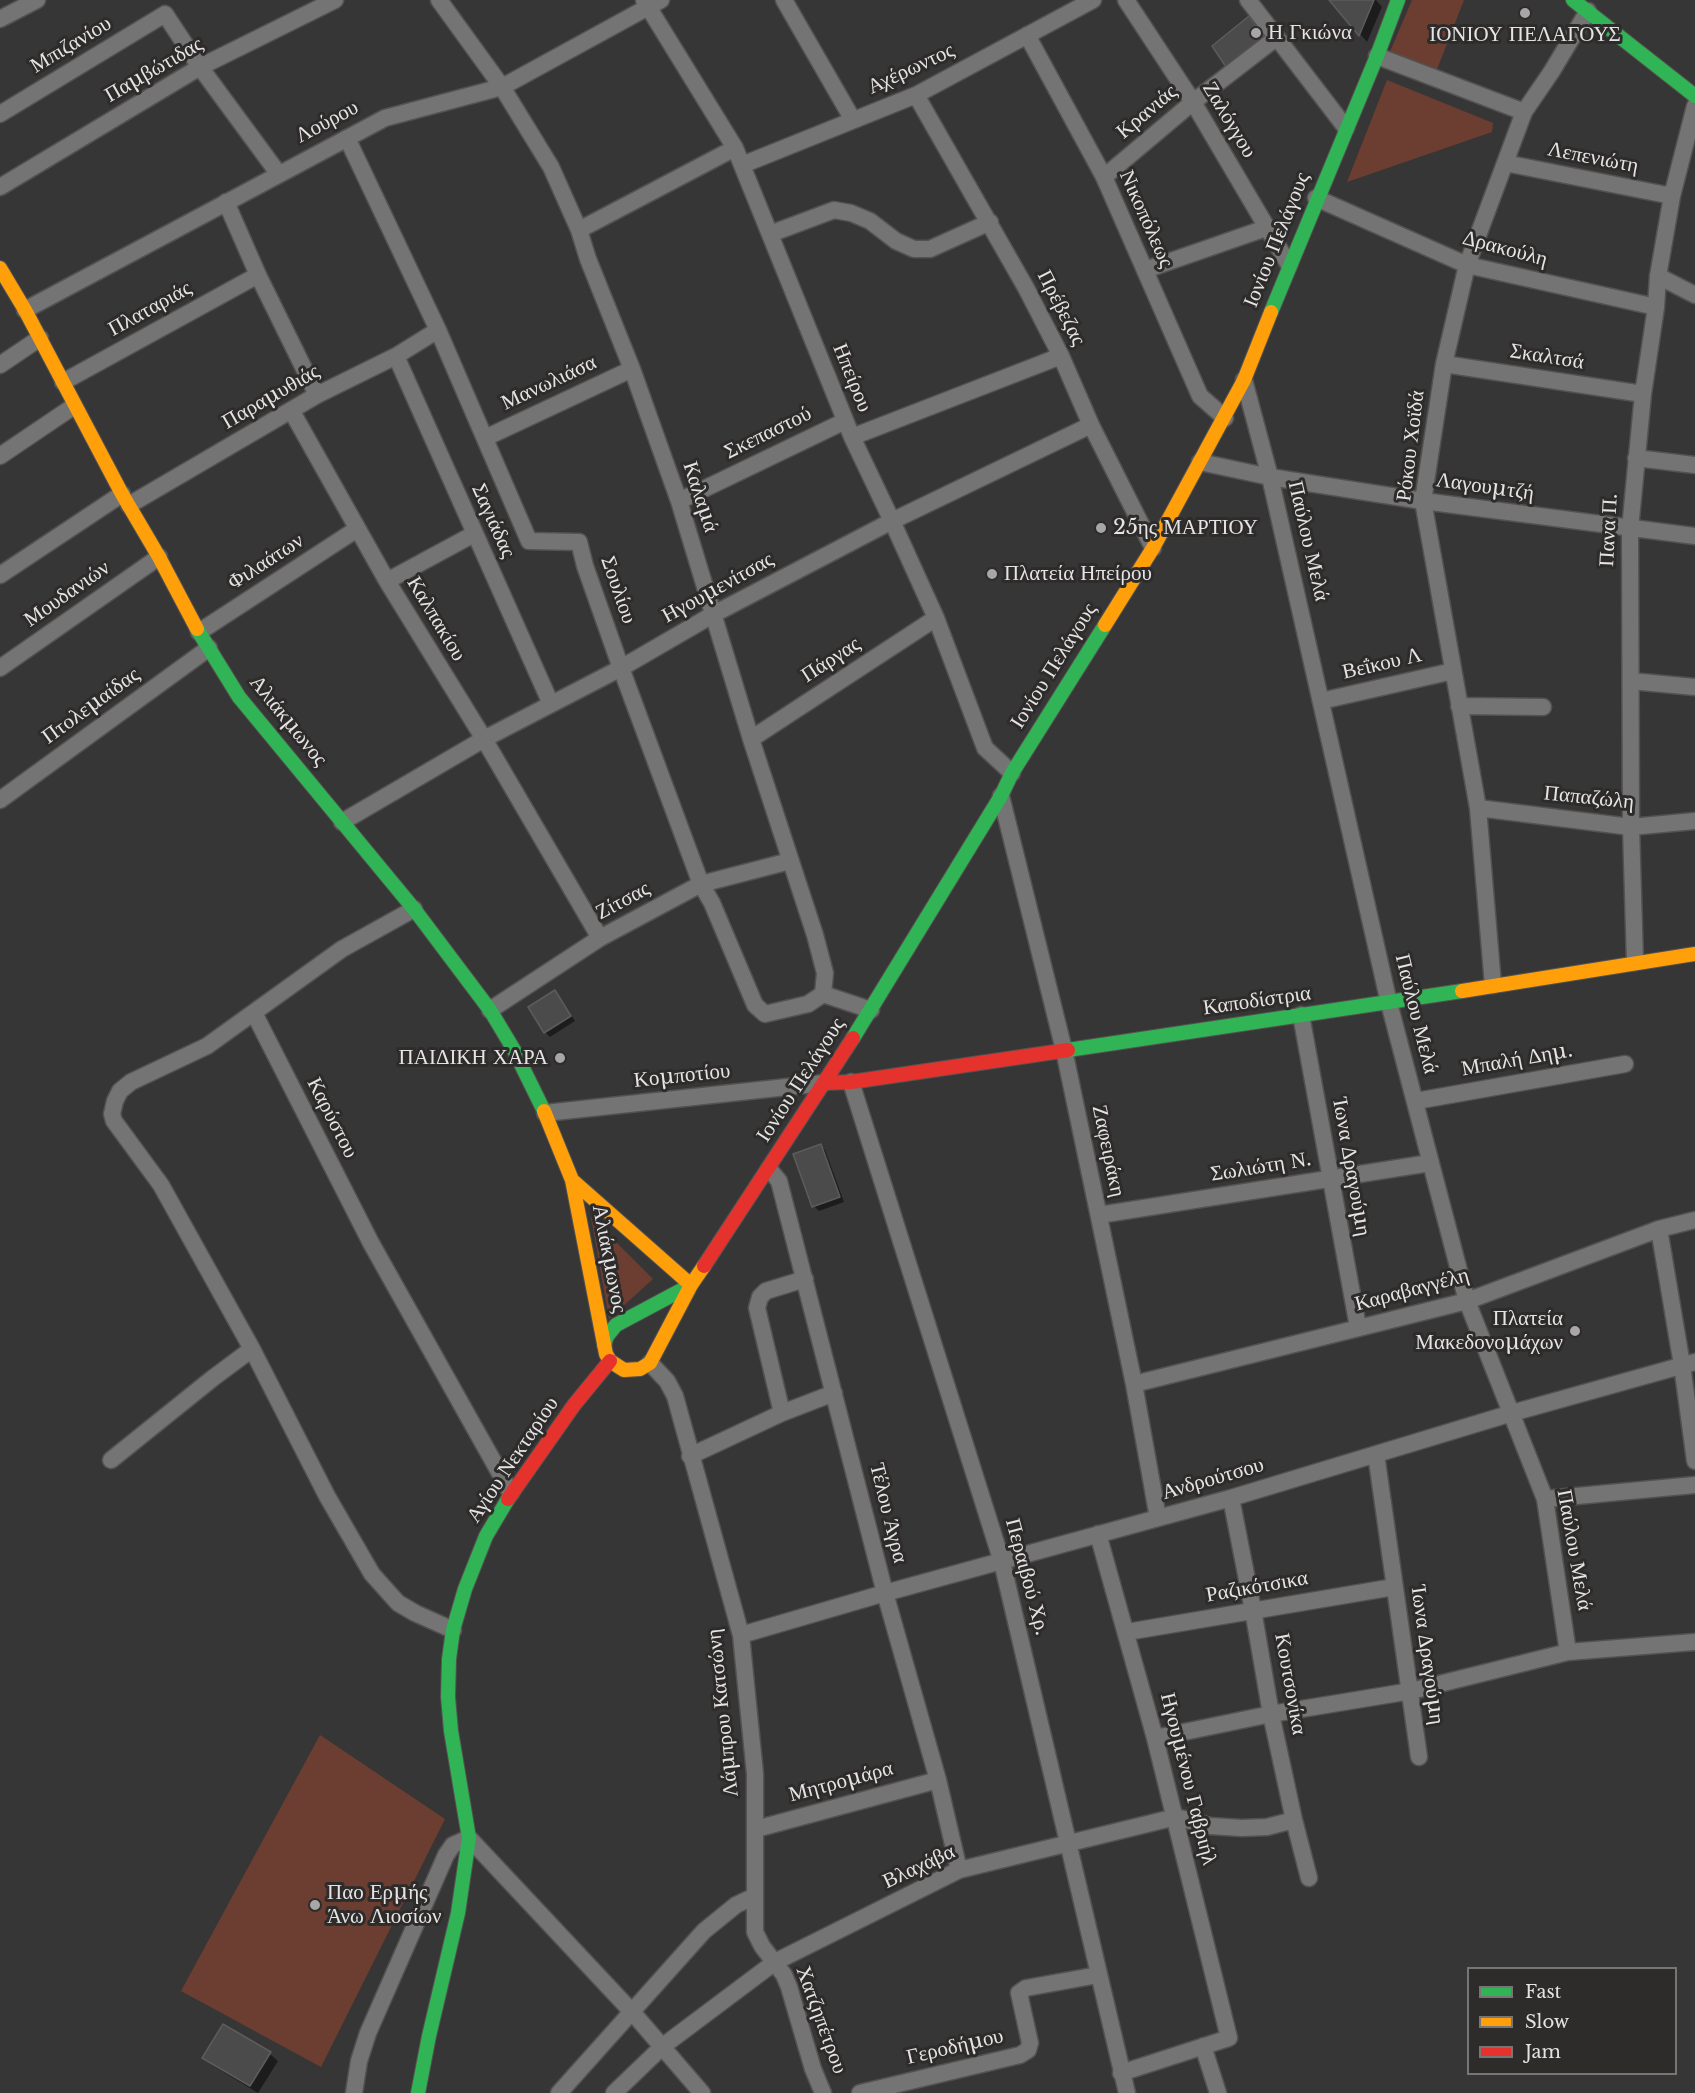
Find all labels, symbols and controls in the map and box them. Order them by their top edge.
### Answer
marker: ΙΟΝΙΟΥ ΠΕΛΑΓΟΥΣ [1518,6,1532,20]
street label: Μπιζανίου [26,11,116,79]
place label: Η Γκιώνα [1268,20,1352,46]
place label: ΙΟΝΙΟΥ ΠΕΛΑΓΟΥΣ [1429,22,1621,48]
marker: Η Γκιώνα [1249,26,1263,40]
street label: Παμβώτιδας [100,32,208,108]
street label: Αχέρωντος [864,38,958,100]
street label: Ζαλόγγου [1197,78,1261,162]
street label: Κρανιάς [1112,79,1182,145]
street label: Λούρου [291,95,363,149]
street label: Λεπενιώτη [1546,137,1640,179]
street label: Νικοπόλεως [1113,167,1179,271]
street label: Ιονίου Πελάγους [1238,169,1316,311]
street label: Δρακούλη [1460,226,1550,272]
street label: Πρέβεζας [1031,266,1091,350]
street label: Πλαταριάς [104,276,196,342]
street label: Σκαλτσά [1508,339,1586,375]
street label: Ηπείρου [827,340,877,416]
street label: Μανωλιάσα [498,350,600,416]
street label: Παραμυθιάς [218,359,324,435]
street label: Ρόκου Χοϊδά [1392,389,1430,503]
street label: Σκεπαστού [720,401,816,465]
street label: Καλαμά [677,459,723,535]
street label: Λαγουμτζή [1434,468,1536,506]
street label: Παύλου Μελά [1282,479,1334,603]
street label: Σαγιάδας [466,480,520,562]
street label: Πανα Π. [1594,493,1624,567]
place label: 25ης ΜΑΡΤΙΟΥ [1113,515,1258,541]
marker: 25ης ΜΑΡΤΙΟΥ [1094,521,1108,535]
street label: Φιλαάτων [224,528,308,596]
street label: Ηγουμενίτσας [658,547,778,629]
street label: Σουλίου [595,553,641,627]
street label: Μουδανιών [19,555,115,633]
place label: Πλατεία Ηπείρου [1004,561,1152,587]
marker: Πλατεία Ηπείρου [985,567,999,581]
street label: Καλπακίου [401,572,471,666]
street label: Ιονίου Πελάγους [1005,599,1103,733]
street label: Πάργας [797,632,865,688]
street label: Βεΐκου Λ [1340,643,1424,685]
street label: Πτολεμαίδας [37,662,145,750]
street label: Αλιάκμωνος [244,670,332,772]
street label: Παπαζώλη [1543,781,1635,815]
street label: Ζίτσας [592,876,654,926]
street label: Παύλου Μελά [1389,952,1443,1076]
street label: Καποδίστρια [1201,981,1313,1021]
street label: Ιονίου Πελάγους [751,1013,851,1147]
street label: Μπαλή Δημ. [1459,1038,1575,1082]
place label: ΠΑΙΔΙΚΗ ΧΑΡΑ [399,1045,548,1071]
marker: ΠΑΙΔΙΚΗ ΧΑΡΑ [553,1051,567,1065]
street label: Κομποτίου [633,1058,731,1094]
street label: Καρύστου [301,1074,363,1162]
street label: Ίωνα Δραγούμη [1326,1096,1376,1238]
street label: Ζαφειράκη [1086,1103,1130,1199]
street label: Σωλιώτη Ν. [1209,1147,1313,1187]
street label: Αλιάκμωνος [586,1203,632,1315]
street label: Καραβαγγέλη [1352,1263,1472,1317]
place label: Πλατεία Μακεδονομάχων [1415,1306,1563,1356]
marker: Πλατεία Μακεδονομάχων [1568,1324,1582,1338]
street label: Αγίου Νεκταρίου [462,1392,564,1528]
street label: Ανδρούτσου [1159,1452,1267,1506]
street label: Τέλου Άγρα [863,1461,913,1565]
street label: Παύλου Μελά [1551,1488,1597,1612]
street label: Περαιβού Χρ. [999,1516,1055,1638]
street label: Ραζικότσικα [1204,1566,1310,1608]
street label: Ίωνα Δραγούμη [1405,1584,1449,1726]
street label: Λάμπρου Κατσώνη [702,1628,744,1798]
street label: Κουτσονίκα [1269,1631,1311,1737]
street label: Ηγουμένου Γαβριήλ [1154,1690,1222,1868]
street label: Μητρομάρα [786,1756,896,1808]
street label: Βλαχάβα [879,1839,959,1895]
place label: Παο Ερμής Άνω Λιοσίων [327,1880,442,1930]
marker: Παο Ερμής Άνω Λιοσίων [308,1898,322,1912]
street label: Χατζηπέτρου [790,1963,852,2077]
legend [1467,1967,1677,2075]
text: Fast [1525,1981,1561,2003]
text: Slow [1525,2011,1569,2033]
street label: Γεροδήμου [904,2024,1006,2070]
text: Jam [1525,2041,1561,2063]

